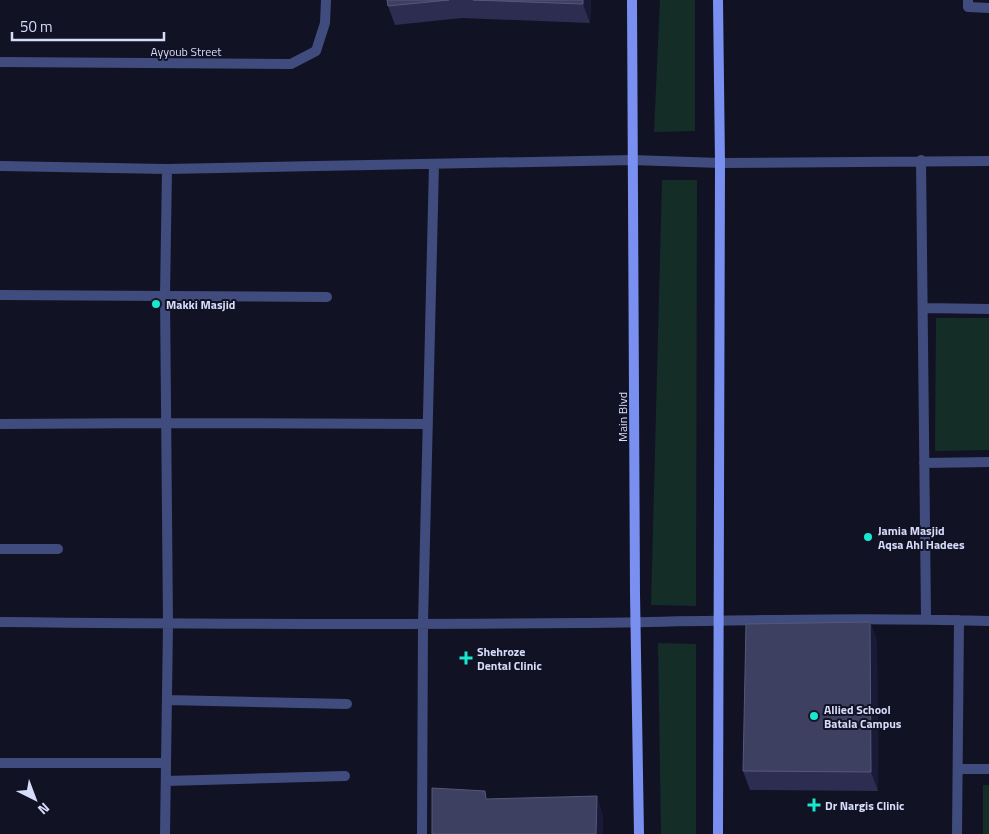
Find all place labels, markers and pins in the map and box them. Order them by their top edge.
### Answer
place label: Makki Masjid [166,295,235,314]
marker: Makki Masjid [150,298,162,310]
place label: Jamia Masjid Aqsa Ahl Hadees [878,521,965,554]
marker: Jamia Masjid Aqsa Ahl Hadees [862,531,874,543]
place label: Shehroze Dental Clinic [477,642,542,675]
marker: Shehroze Dental Clinic [459,651,473,665]
place label: Allied School Batala Campus [824,700,902,733]
marker: Allied School Batala Campus [808,710,820,722]
place label: Dr Nargis Clinic [825,796,904,815]
marker: Dr Nargis Clinic [807,798,821,812]

